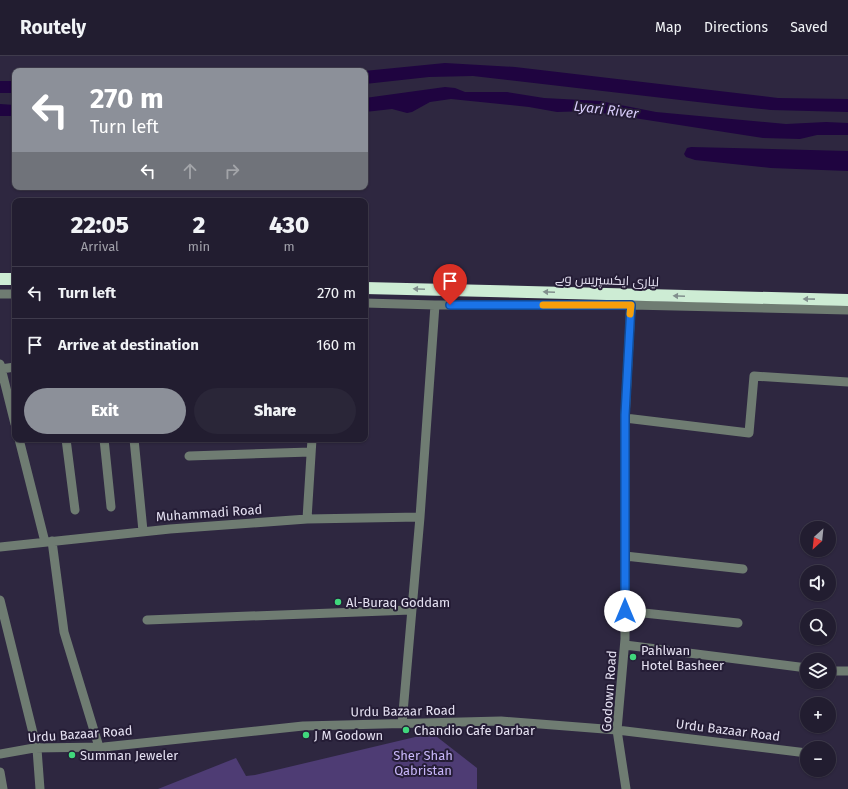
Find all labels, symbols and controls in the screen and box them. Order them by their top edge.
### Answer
text: Routely [20,16,86,39]
text: Map [655,19,682,36]
text: Directions [704,19,768,36]
text: Saved [790,19,828,36]
text: 270 m [90,82,164,115]
icon: left [24,84,76,136]
water label: Lyari River [573,98,640,122]
text: Turn left [90,116,159,138]
icon: left [137,160,159,182]
icon: ahead [179,160,201,182]
icon: right [221,160,243,182]
text: 22:05 [71,211,129,239]
text: 2 [193,211,205,239]
text: 430 [269,211,309,239]
text: Arrival [81,239,119,254]
text: min [188,239,210,254]
text: m [284,239,295,254]
pin [433,264,467,305]
icon: arrive [439,270,461,292]
street label: لیاری ایکسپریس وے [555,271,659,291]
icon: left [24,282,46,304]
text: Turn left [58,284,116,302]
text: 270 m [317,284,356,302]
one-way arrow [412,286,425,292]
one-way arrow [543,289,555,296]
one-way arrow [672,293,685,299]
one-way arrow [803,296,815,303]
icon: arrive [24,334,46,356]
text: Arrive at destination [58,336,199,354]
text: 160 m [316,336,356,354]
button: Exit [24,388,186,434]
button: Share [194,388,356,434]
street label: Muhammadi Road [155,502,263,524]
north arrow [800,521,836,557]
map controls [800,521,836,777]
button: sound [800,565,836,601]
position arrow [604,590,646,632]
place label: Al-Buraq Goddam [346,595,450,610]
marker: Al-Buraq Goddam [333,597,343,607]
button: search [800,609,836,645]
place label: Pahlwan Hotel Basheer [641,643,724,673]
street label: Godown Road [599,650,619,732]
marker: Pahlwan Hotel Basheer [628,652,638,662]
button: layers [800,653,836,689]
button: + [800,697,836,733]
street label: Urdu Bazaar Road [350,703,456,719]
street label: Urdu Bazaar Road [675,716,781,744]
street label: Urdu Bazaar Road [27,723,133,745]
place label: Chandio Cafe Darbar [414,723,535,738]
marker: Chandio Cafe Darbar [401,725,411,735]
place label: J M Godown [314,728,383,743]
marker: J M Godown [301,730,311,740]
button: − [800,741,836,777]
place label: Summan Jeweler [80,748,178,763]
park label: Sher Shah Qabristan [393,748,453,778]
marker: Summan Jeweler [67,750,77,760]

